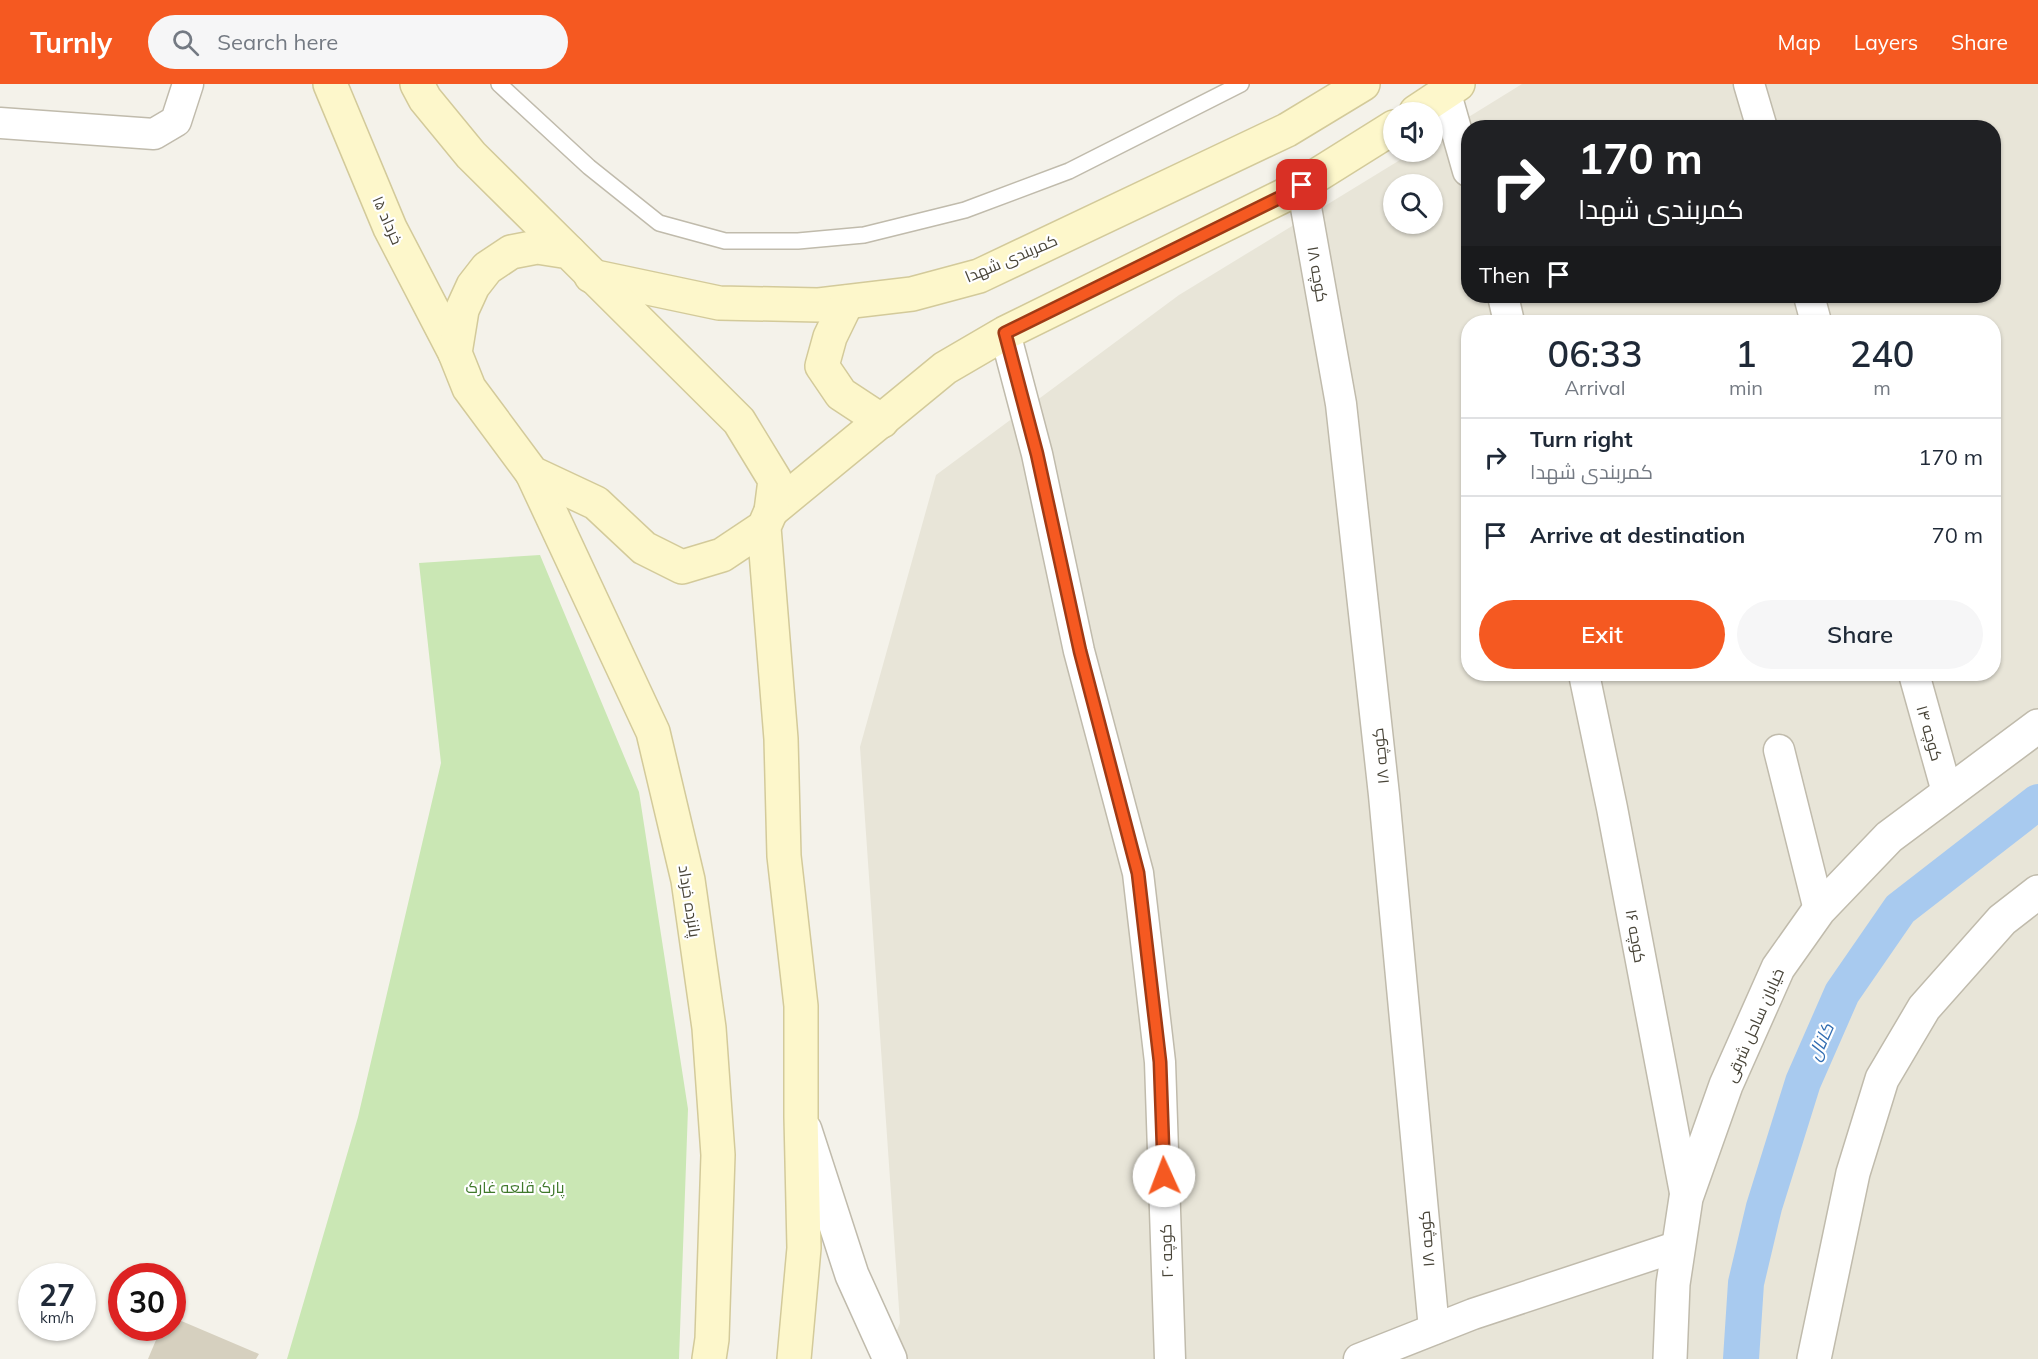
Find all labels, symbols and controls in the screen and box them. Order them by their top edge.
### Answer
search box [148,15,568,69]
text: Turnly [30,25,112,60]
icon: search [169,26,202,59]
text: Search here [217,28,338,56]
text: Map [1778,29,1821,55]
text: Layers [1854,29,1918,55]
text: Share [1951,29,2008,55]
map controls [1383,102,1443,234]
button: sound [1383,102,1443,162]
text: 170 m [1578,132,1703,185]
icon: right [1479,144,1557,222]
pin [1276,159,1327,210]
icon: arrive [1285,168,1318,201]
button: search [1383,174,1443,234]
street label: ۱۵ خرداد [368,192,408,248]
text: کمربندی شهدا [1578,192,1744,226]
street label: کمربندی شهدا [962,230,1061,287]
street label: کوچه ۱۸ [1301,244,1333,304]
icon: arrive [1542,258,1575,291]
text: Then [1479,261,1530,289]
text: 06:33 [1548,331,1642,376]
text: 1 [1735,331,1757,376]
text: 240 [1850,331,1914,376]
text: Arrival [1564,375,1626,400]
text: min [1729,375,1763,400]
text: m [1873,375,1891,400]
text: Turn right [1530,425,1633,453]
icon: right [1479,441,1512,474]
text: 170 m [1918,443,1983,471]
text: کمربندی شهدا [1530,459,1653,484]
icon: arrive [1479,519,1512,552]
text: Arrive at destination [1530,521,1745,549]
text: 70 m [1932,521,1983,549]
button: Exit [1479,600,1725,669]
button: Share [1737,600,1983,669]
street label: کوچه ۱۴ [1911,703,1947,764]
street label: کوچه ۱۸ [1367,727,1395,785]
street label: پانزده خرداد [672,864,706,940]
street label: کوچه ۱۶ [1619,908,1651,965]
street label: خیابان ساحل شرقی [1720,965,1789,1086]
water label: کانال [1802,1019,1839,1064]
position arrow [1132,1144,1196,1208]
park label: پارک قلعه غارک [465,1177,565,1199]
street label: کوچه ۱۸ [1414,1210,1440,1268]
street label: کوچه ۲۰ [1155,1224,1179,1278]
speed limit sign: 30 [108,1263,186,1341]
text: 27 [39,1276,75,1314]
text: km/h [40,1308,74,1327]

